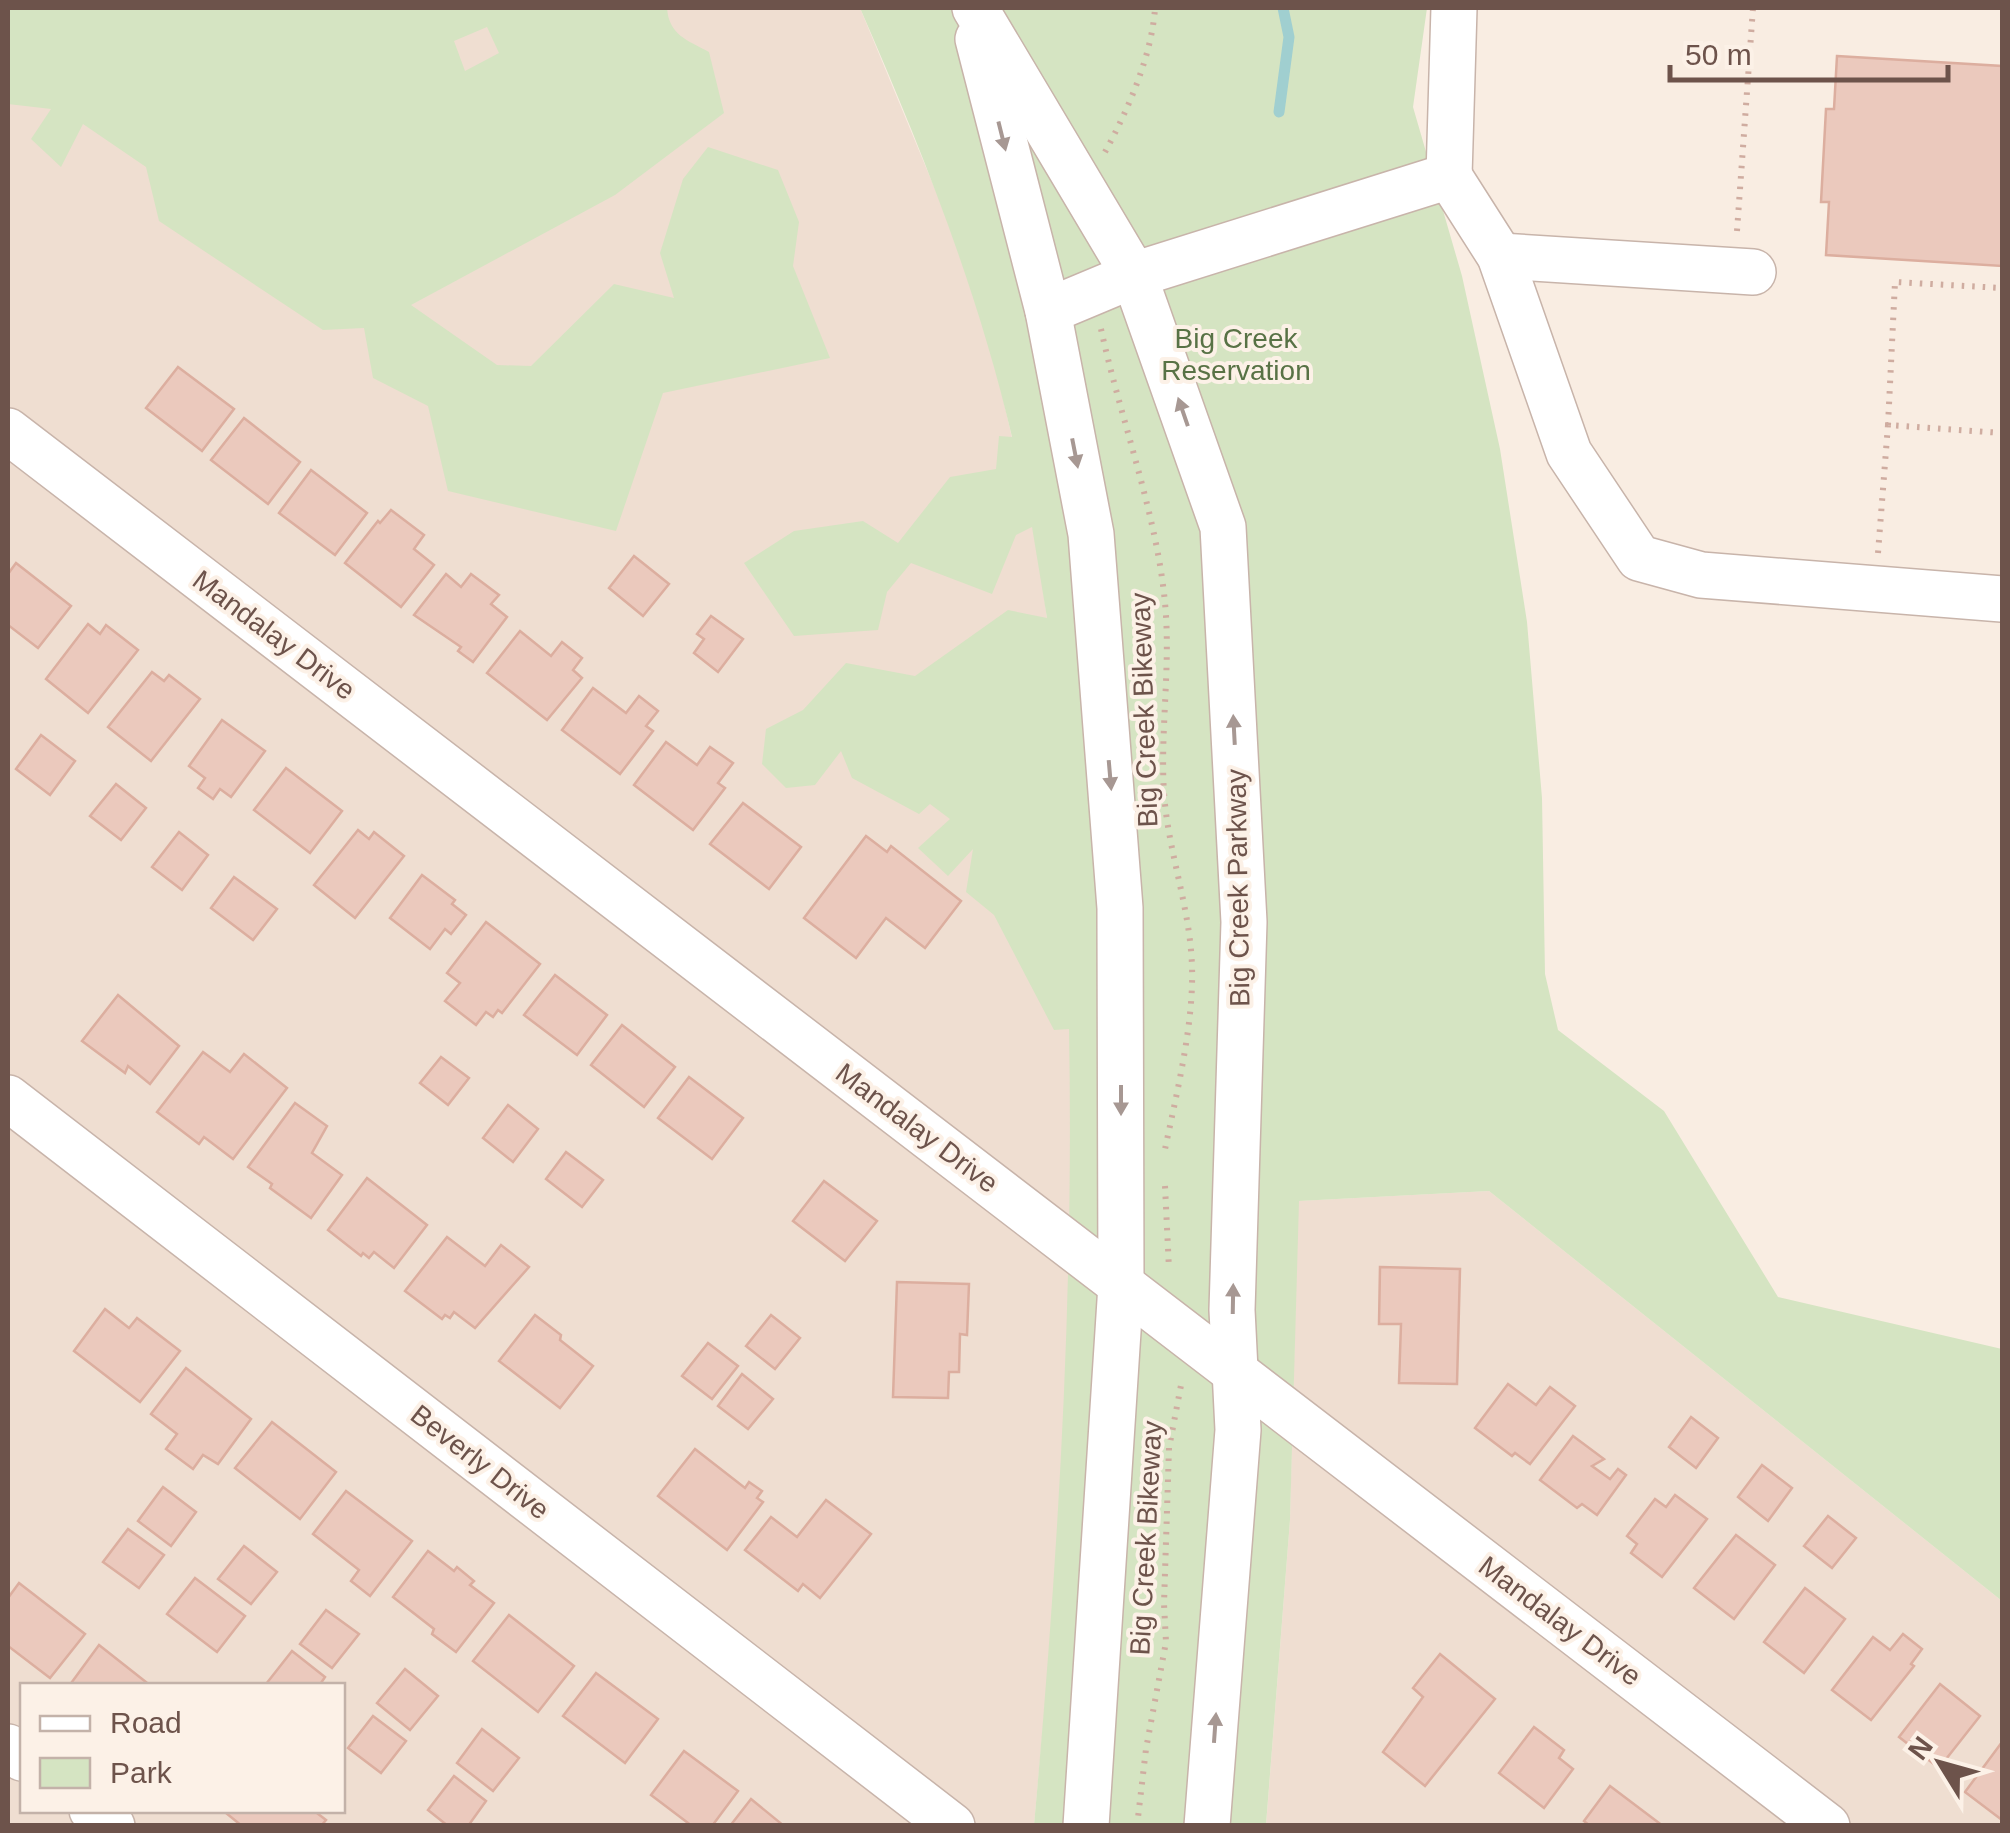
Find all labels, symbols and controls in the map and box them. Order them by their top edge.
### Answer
scale bar [1670,20,1948,82]
text: 50 m [1685,38,1752,71]
one-way arrow [995,121,1010,152]
park label: Big Creek Reservation [1161,323,1311,386]
one-way arrow [1174,397,1189,427]
one-way arrow [1068,437,1083,469]
street label: Mandalay Drive [187,564,361,706]
street label: Big Creek Bikeway [1124,592,1164,828]
one-way arrow [1226,713,1242,745]
one-way arrow [1102,760,1118,792]
street label: Big Creek Parkway [1220,769,1256,1007]
street label: Mandalay Drive [830,1057,1004,1199]
one-way arrow [1113,1084,1129,1116]
one-way arrow [1225,1283,1241,1315]
street label: Beverly Drive [405,1399,555,1525]
street label: Big Creek Bikeway [1124,1420,1168,1656]
street label: Mandalay Drive [1473,1550,1647,1692]
legend [20,1683,345,1813]
text: Road [110,1706,182,1739]
one-way arrow [1207,1712,1223,1744]
north arrow [1890,1713,1990,1813]
text: N [1902,1731,1939,1766]
text: Park [110,1756,173,1789]

